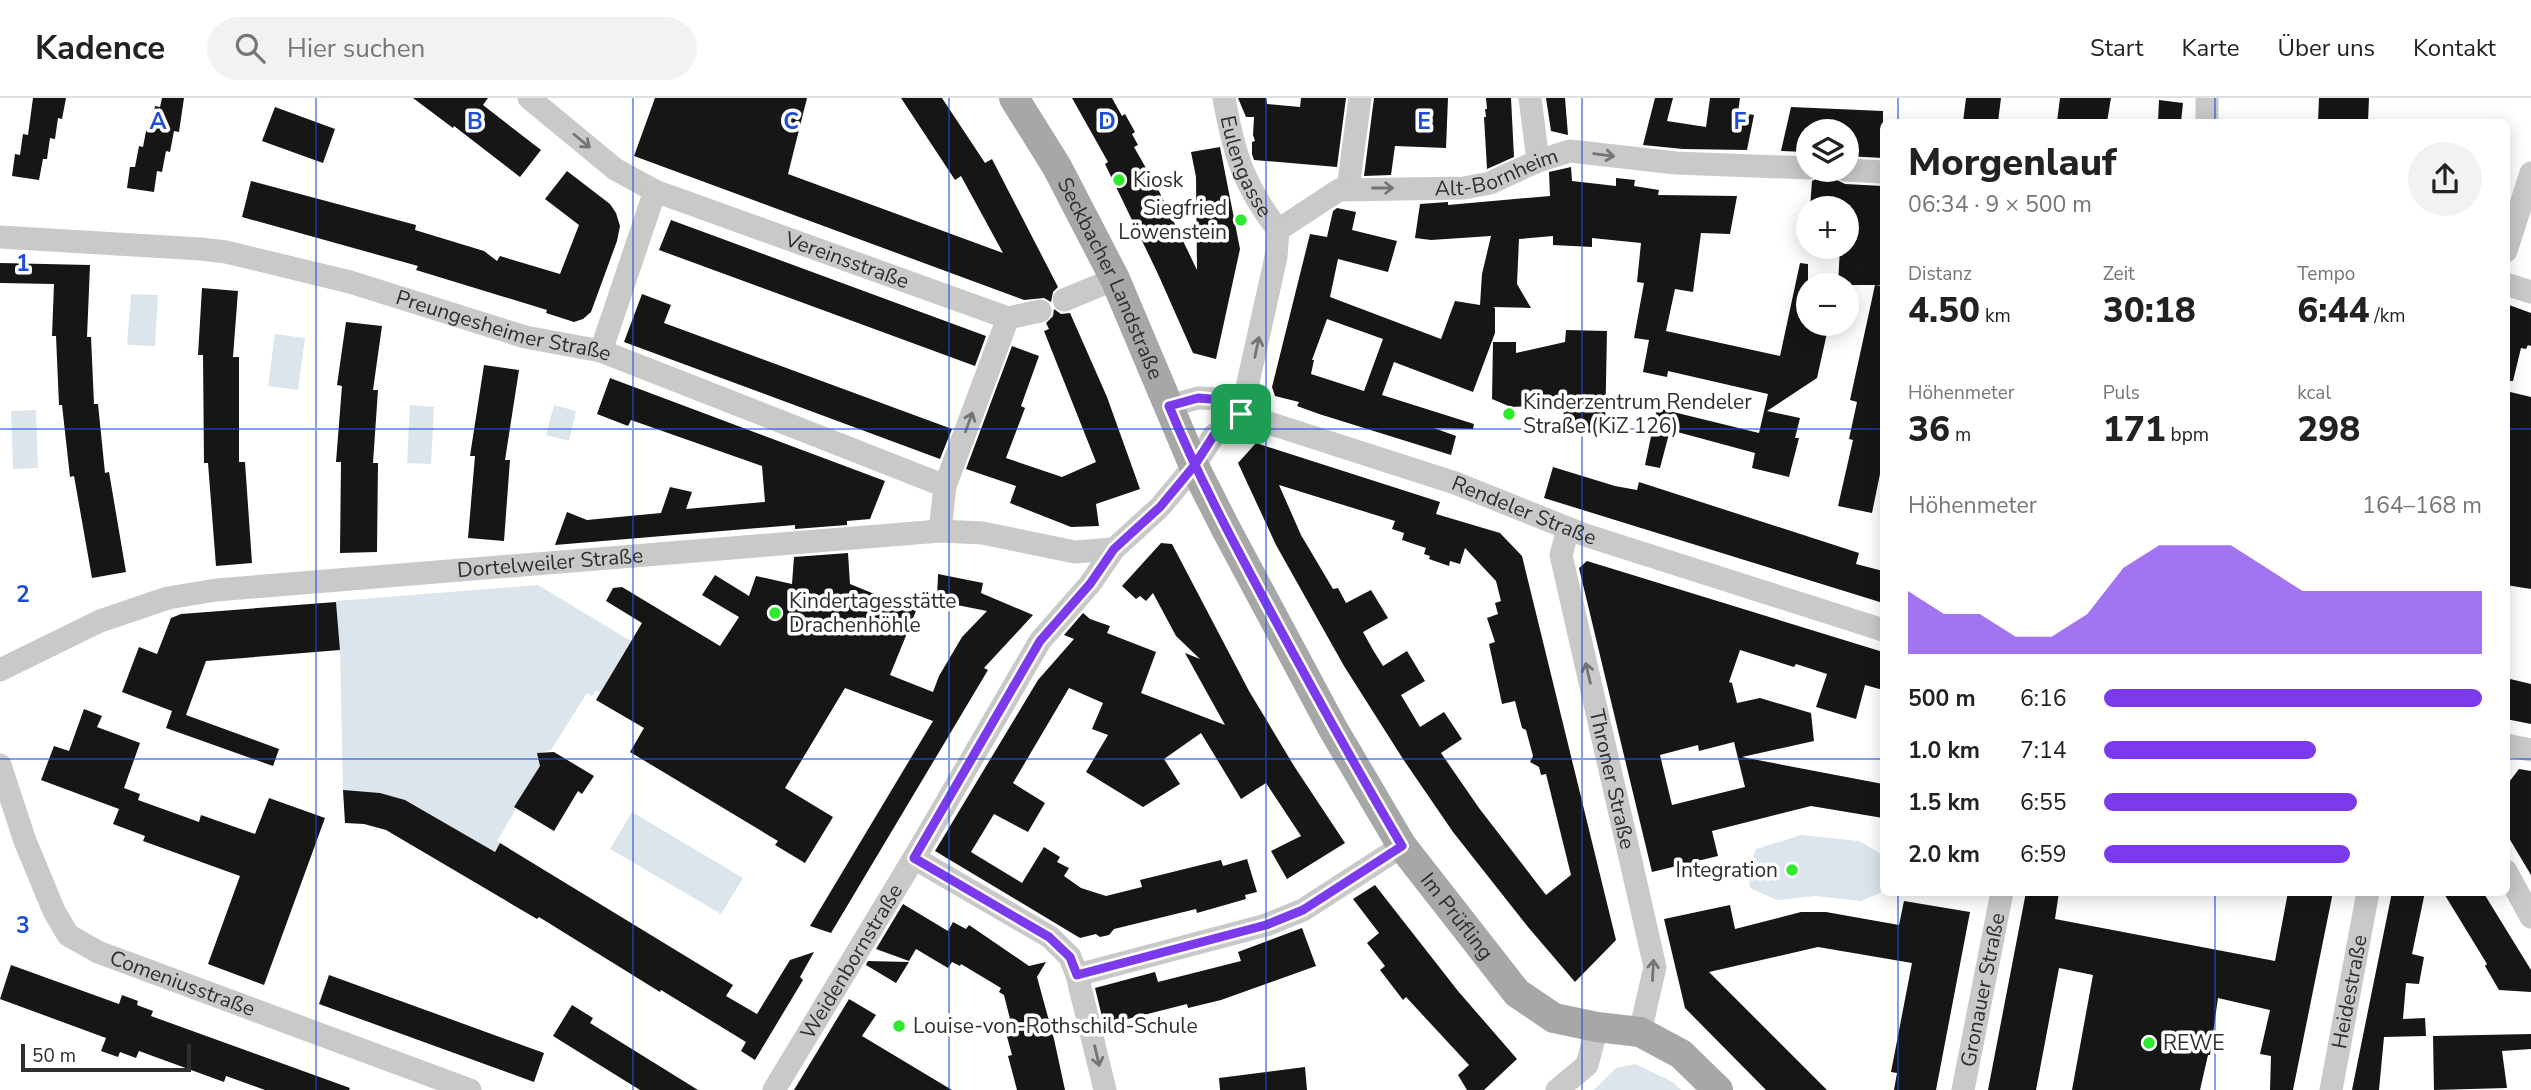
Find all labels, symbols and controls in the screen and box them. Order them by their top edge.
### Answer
search box [207,17,697,80]
text: Kadence [35,26,165,71]
icon: search [231,29,269,67]
text: Hier suchen [287,31,425,66]
text: Start [2090,32,2143,64]
text: Karte [2181,32,2239,64]
text: Über uns [2277,32,2375,64]
text: Kontakt [2413,32,2496,64]
text: A [149,106,167,137]
text: B [467,106,483,137]
text: C [783,106,799,137]
text: D [1098,106,1116,137]
text: E [1417,106,1431,137]
text: F [1734,106,1747,137]
street label: Eulengasse [1214,113,1279,223]
map controls [1796,119,1859,336]
button: layers [1796,119,1859,182]
one-way arrow [572,134,590,149]
text: Morgenlauf [1908,137,2117,188]
street label: Alt-Bornheim [1434,142,1561,202]
button: share [2408,142,2482,216]
one-way arrow [1593,148,1615,161]
place label: Kiosk [1133,166,1184,194]
marker: Kiosk [1111,172,1127,188]
street label: Seckbacher Landstraße [1051,173,1170,384]
one-way arrow [1372,181,1395,195]
text: 06:34 · 9 × 500 m [1908,189,2092,220]
place label: Siegfried Löwenstein [1118,194,1227,246]
button: + [1796,196,1859,259]
marker: Siegfried Löwenstein [1233,212,1249,228]
street label: Vereinsstraße [780,225,913,295]
text: 1 [16,248,30,279]
text: Distanz [1908,261,1972,287]
text: Zeit [2103,261,2135,287]
text: Tempo [2297,261,2355,287]
button: − [1796,273,1859,336]
street label: Preungesheimer Straße [392,283,616,368]
text: 4.50 [1908,287,1980,334]
text: 30:18 [2103,287,2196,334]
text: 6:44 [2297,287,2369,334]
text: km [1980,303,2011,329]
text: /km [2369,303,2405,329]
one-way arrow [1250,336,1264,359]
text: Höhenmeter [1908,380,2015,406]
text: Puls [2103,380,2140,406]
text: kcal [2297,380,2331,406]
pin [1211,384,1271,444]
place label: Kinderzentrum Rendeler Straße (KiZ 126) [1523,388,1752,440]
icon: arrive [1222,395,1260,433]
marker: Kinderzentrum Rendeler Straße (KiZ 126) [1501,406,1517,422]
text: 36 [1908,406,1950,453]
text: 171 [2103,406,2166,453]
text: 298 [2297,406,2360,453]
one-way arrow [964,412,976,433]
text: m [1950,422,1971,448]
text: bpm [2166,422,2209,448]
street label: Rendeler Straße [1448,469,1600,552]
text: Höhenmeter [1908,490,2037,521]
text: 164–168 m [2362,490,2482,521]
street label: Dortelweiler Straße [456,541,644,584]
text: 2 [16,579,30,610]
place label: Kindertagesstätte Drachenhöhle [789,587,956,639]
marker: Kindertagesstätte Drachenhöhle [767,605,783,621]
one-way arrow [1580,662,1594,685]
text: 500 m [1908,683,1976,714]
text: 6:16 [2020,683,2067,714]
street label: Throner Straße [1583,707,1642,852]
text: 1.0 km [1908,735,1980,766]
text: 7:14 [2020,735,2067,766]
text: 1.5 km [1908,787,1980,818]
text: 6:55 [2020,787,2067,818]
text: 2.0 km [1908,839,1980,870]
text: 6:59 [2020,839,2067,870]
place label: Integration [1676,856,1778,884]
marker: Integration [1784,862,1800,878]
street label: Im Prüfling [1414,867,1500,966]
street label: Weidenbornstraße [794,879,909,1044]
text: 3 [16,910,30,941]
street label: Gronauer Straße [1954,911,2012,1069]
street label: Heidestraße [2325,932,2374,1051]
street label: Comeniusstraße [106,944,259,1023]
one-way arrow [1646,959,1659,982]
place label: Louise-von-Rothschild-Schule [913,1012,1198,1040]
marker: Louise-von-Rothschild-Schule [891,1018,907,1034]
place label: REWE [2163,1029,2225,1057]
marker: REWE [2141,1035,2157,1051]
scale bar [21,1041,191,1073]
text: 50 m [32,1043,76,1069]
one-way arrow [1090,1044,1104,1067]

